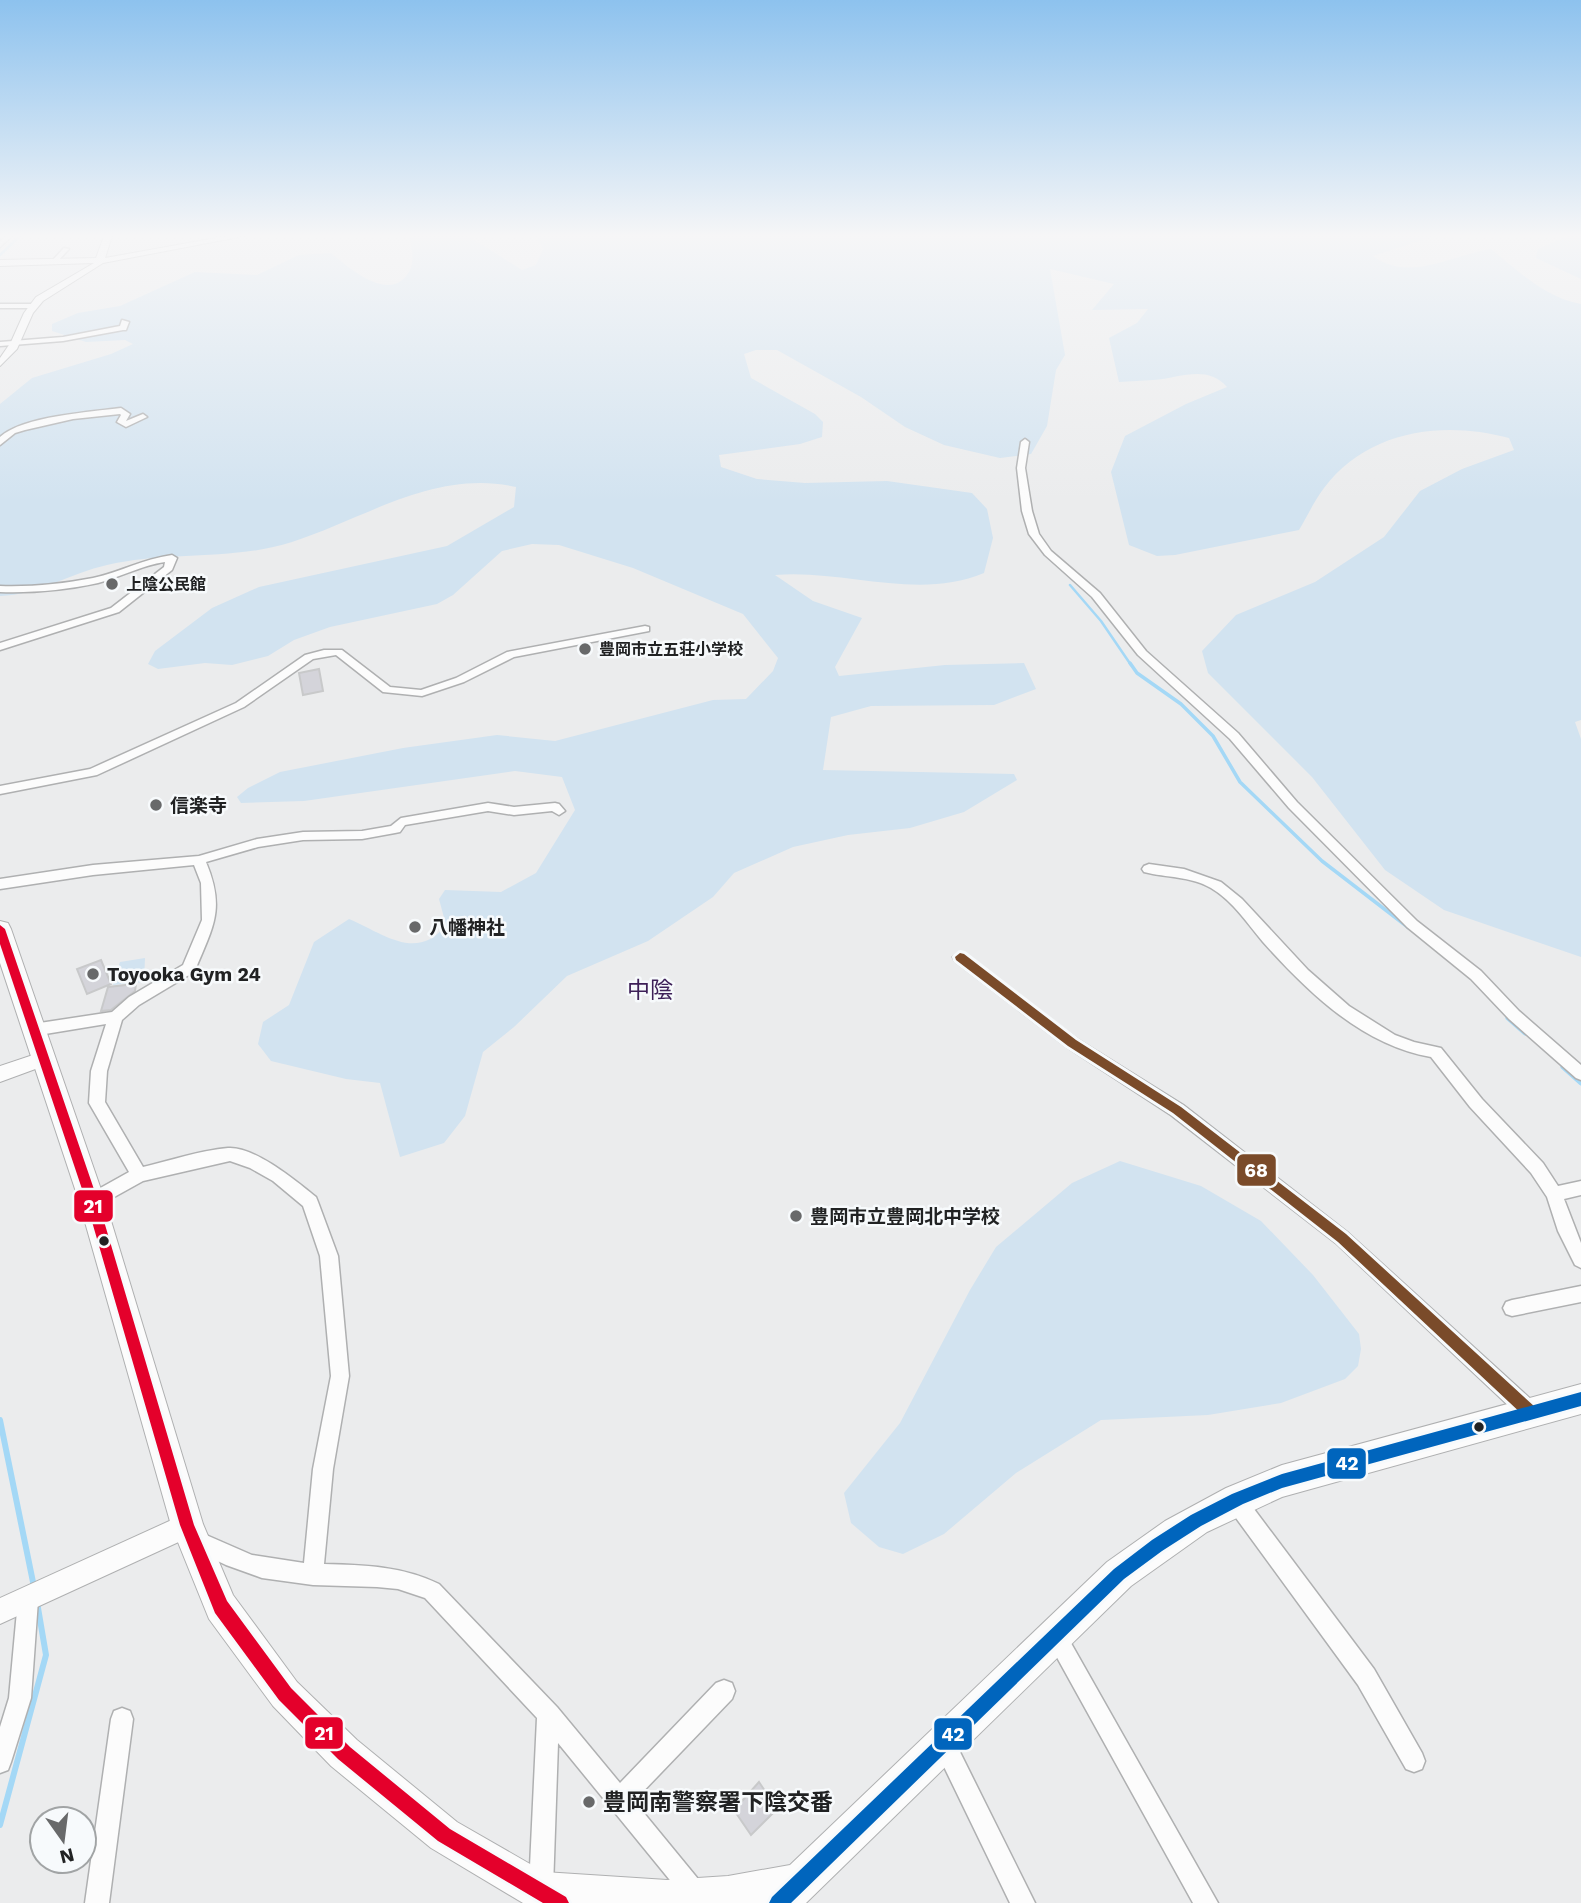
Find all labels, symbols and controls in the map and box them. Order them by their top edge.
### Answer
place label: 上陰公民館 [126,575,206,594]
marker: 上陰公民館 [104,576,120,592]
place label: 豊岡市立五荘小学校 [599,640,743,659]
marker: 豊岡市立五荘小学校 [577,641,593,657]
place label: 信楽寺 [170,794,227,817]
marker: 信楽寺 [148,797,164,813]
place label: 八幡神社 [429,916,505,939]
marker: 八幡神社 [407,919,423,935]
place label: Toyooka Gym 24 [107,963,261,986]
marker: Toyooka Gym 24 [85,966,101,982]
district label: 中陰 [627,977,673,1004]
line badge: 68 [1236,1153,1277,1187]
text: 68 [1244,1159,1268,1182]
line badge: 21 [73,1189,114,1223]
text: 21 [83,1195,103,1218]
place label: 豊岡市立豊岡北中学校 [810,1205,1000,1228]
marker: 豊岡市立豊岡北中学校 [788,1208,804,1224]
unlabelled marker [97,1234,111,1248]
unlabelled marker [1472,1420,1486,1434]
line badge: 42 [1326,1447,1367,1480]
text: 42 [1335,1452,1359,1475]
line badge: 21 [304,1716,344,1750]
line badge: 42 [933,1717,973,1751]
text: 21 [314,1722,334,1745]
text: 42 [941,1723,965,1746]
place label: 豊岡南警察署下陰交番 [603,1789,833,1816]
marker: 豊岡南警察署下陰交番 [581,1794,597,1810]
north arrow [28,1805,98,1875]
text: N [57,1843,77,1869]

